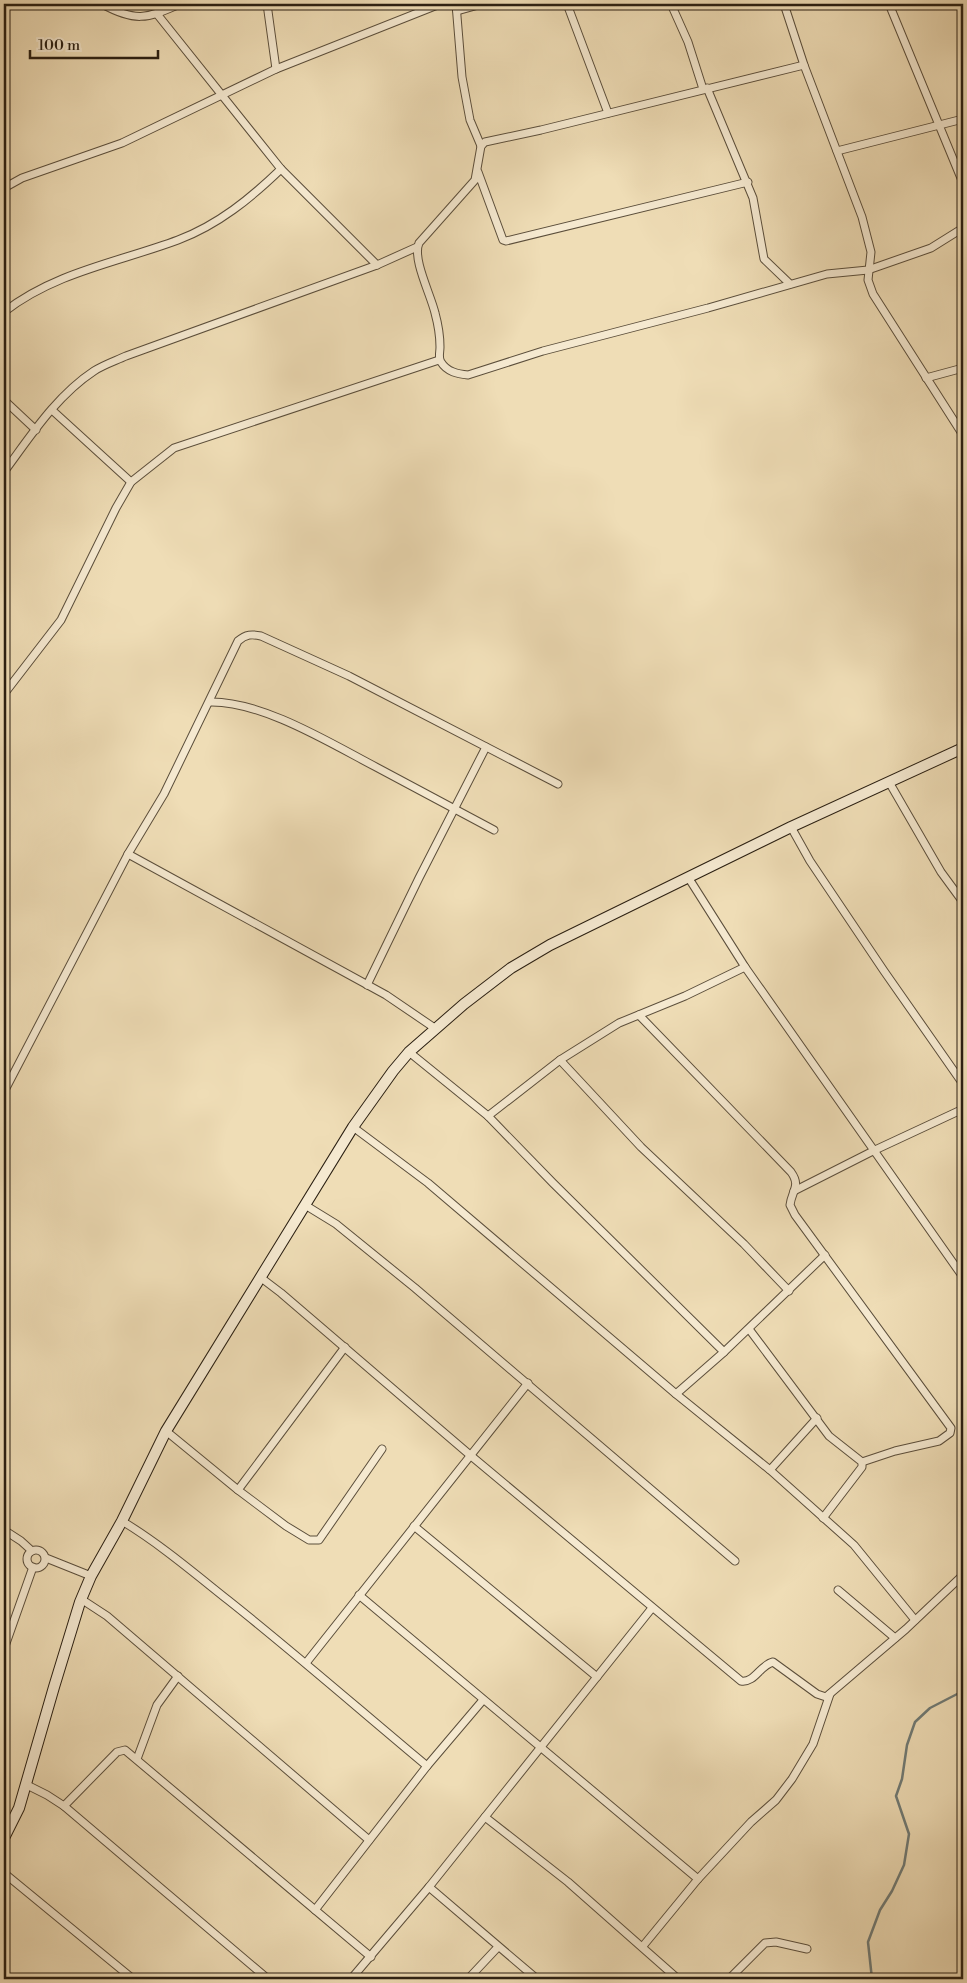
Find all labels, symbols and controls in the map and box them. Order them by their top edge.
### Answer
scale bar [30,28,158,60]
text: 100 m [38,36,80,55]

